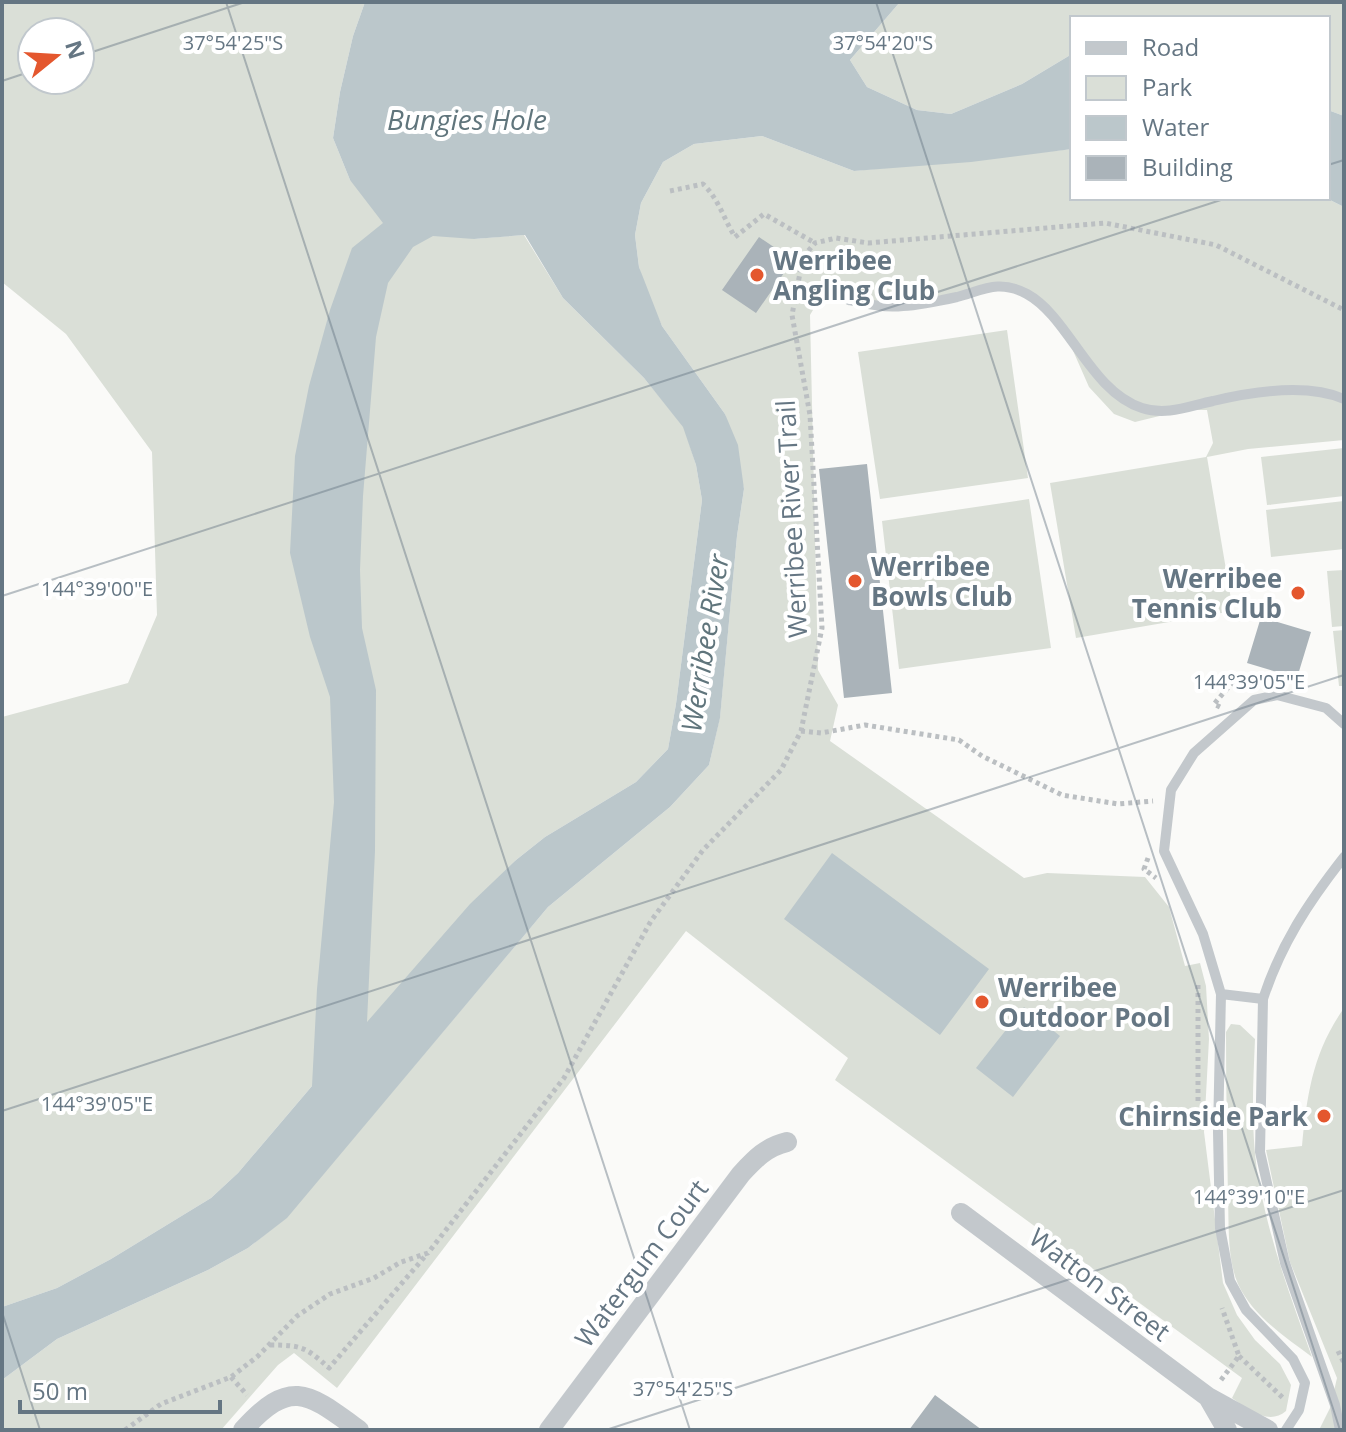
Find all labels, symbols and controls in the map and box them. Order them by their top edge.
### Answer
north arrow [16,16,96,96]
legend [1070,16,1330,200]
text: 37°54'25"S [183,29,283,56]
text: 37°54'20"S [833,29,933,56]
text: Road [1142,30,1199,63]
text: N [59,36,93,63]
text: Park [1142,70,1193,103]
water label: Bungies Hole [387,100,547,138]
text: Water [1142,110,1210,143]
text: Building [1142,150,1233,183]
place label: Werribee Angling Club [773,242,935,308]
marker: Werribee Angling Club [748,266,766,284]
street label: Werribee River Trail [767,399,815,639]
place label: Werribee Bowls Club [871,548,1012,614]
water label: Werribee River [671,551,737,735]
place label: Werribee Tennis Club [1132,560,1282,626]
marker: Werribee Bowls Club [846,572,864,590]
text: 144°39'00"E [41,575,153,602]
marker: Werribee Tennis Club [1289,584,1307,602]
text: 144°39'05"E [1193,668,1305,695]
place label: Werribee Outdoor Pool [998,969,1171,1035]
marker: Werribee Outdoor Pool [973,993,991,1011]
text: 144°39'05"E [41,1090,153,1117]
place label: Chirnside Park [1118,1098,1309,1134]
marker: Chirnside Park [1315,1107,1333,1125]
street label: Watergum Court [566,1172,716,1354]
text: 144°39'10"E [1193,1183,1305,1210]
street label: Watton Street [1022,1219,1178,1349]
scale bar [20,1364,220,1414]
text: 50 m [32,1374,88,1407]
text: 37°54'25"S [633,1375,733,1402]

